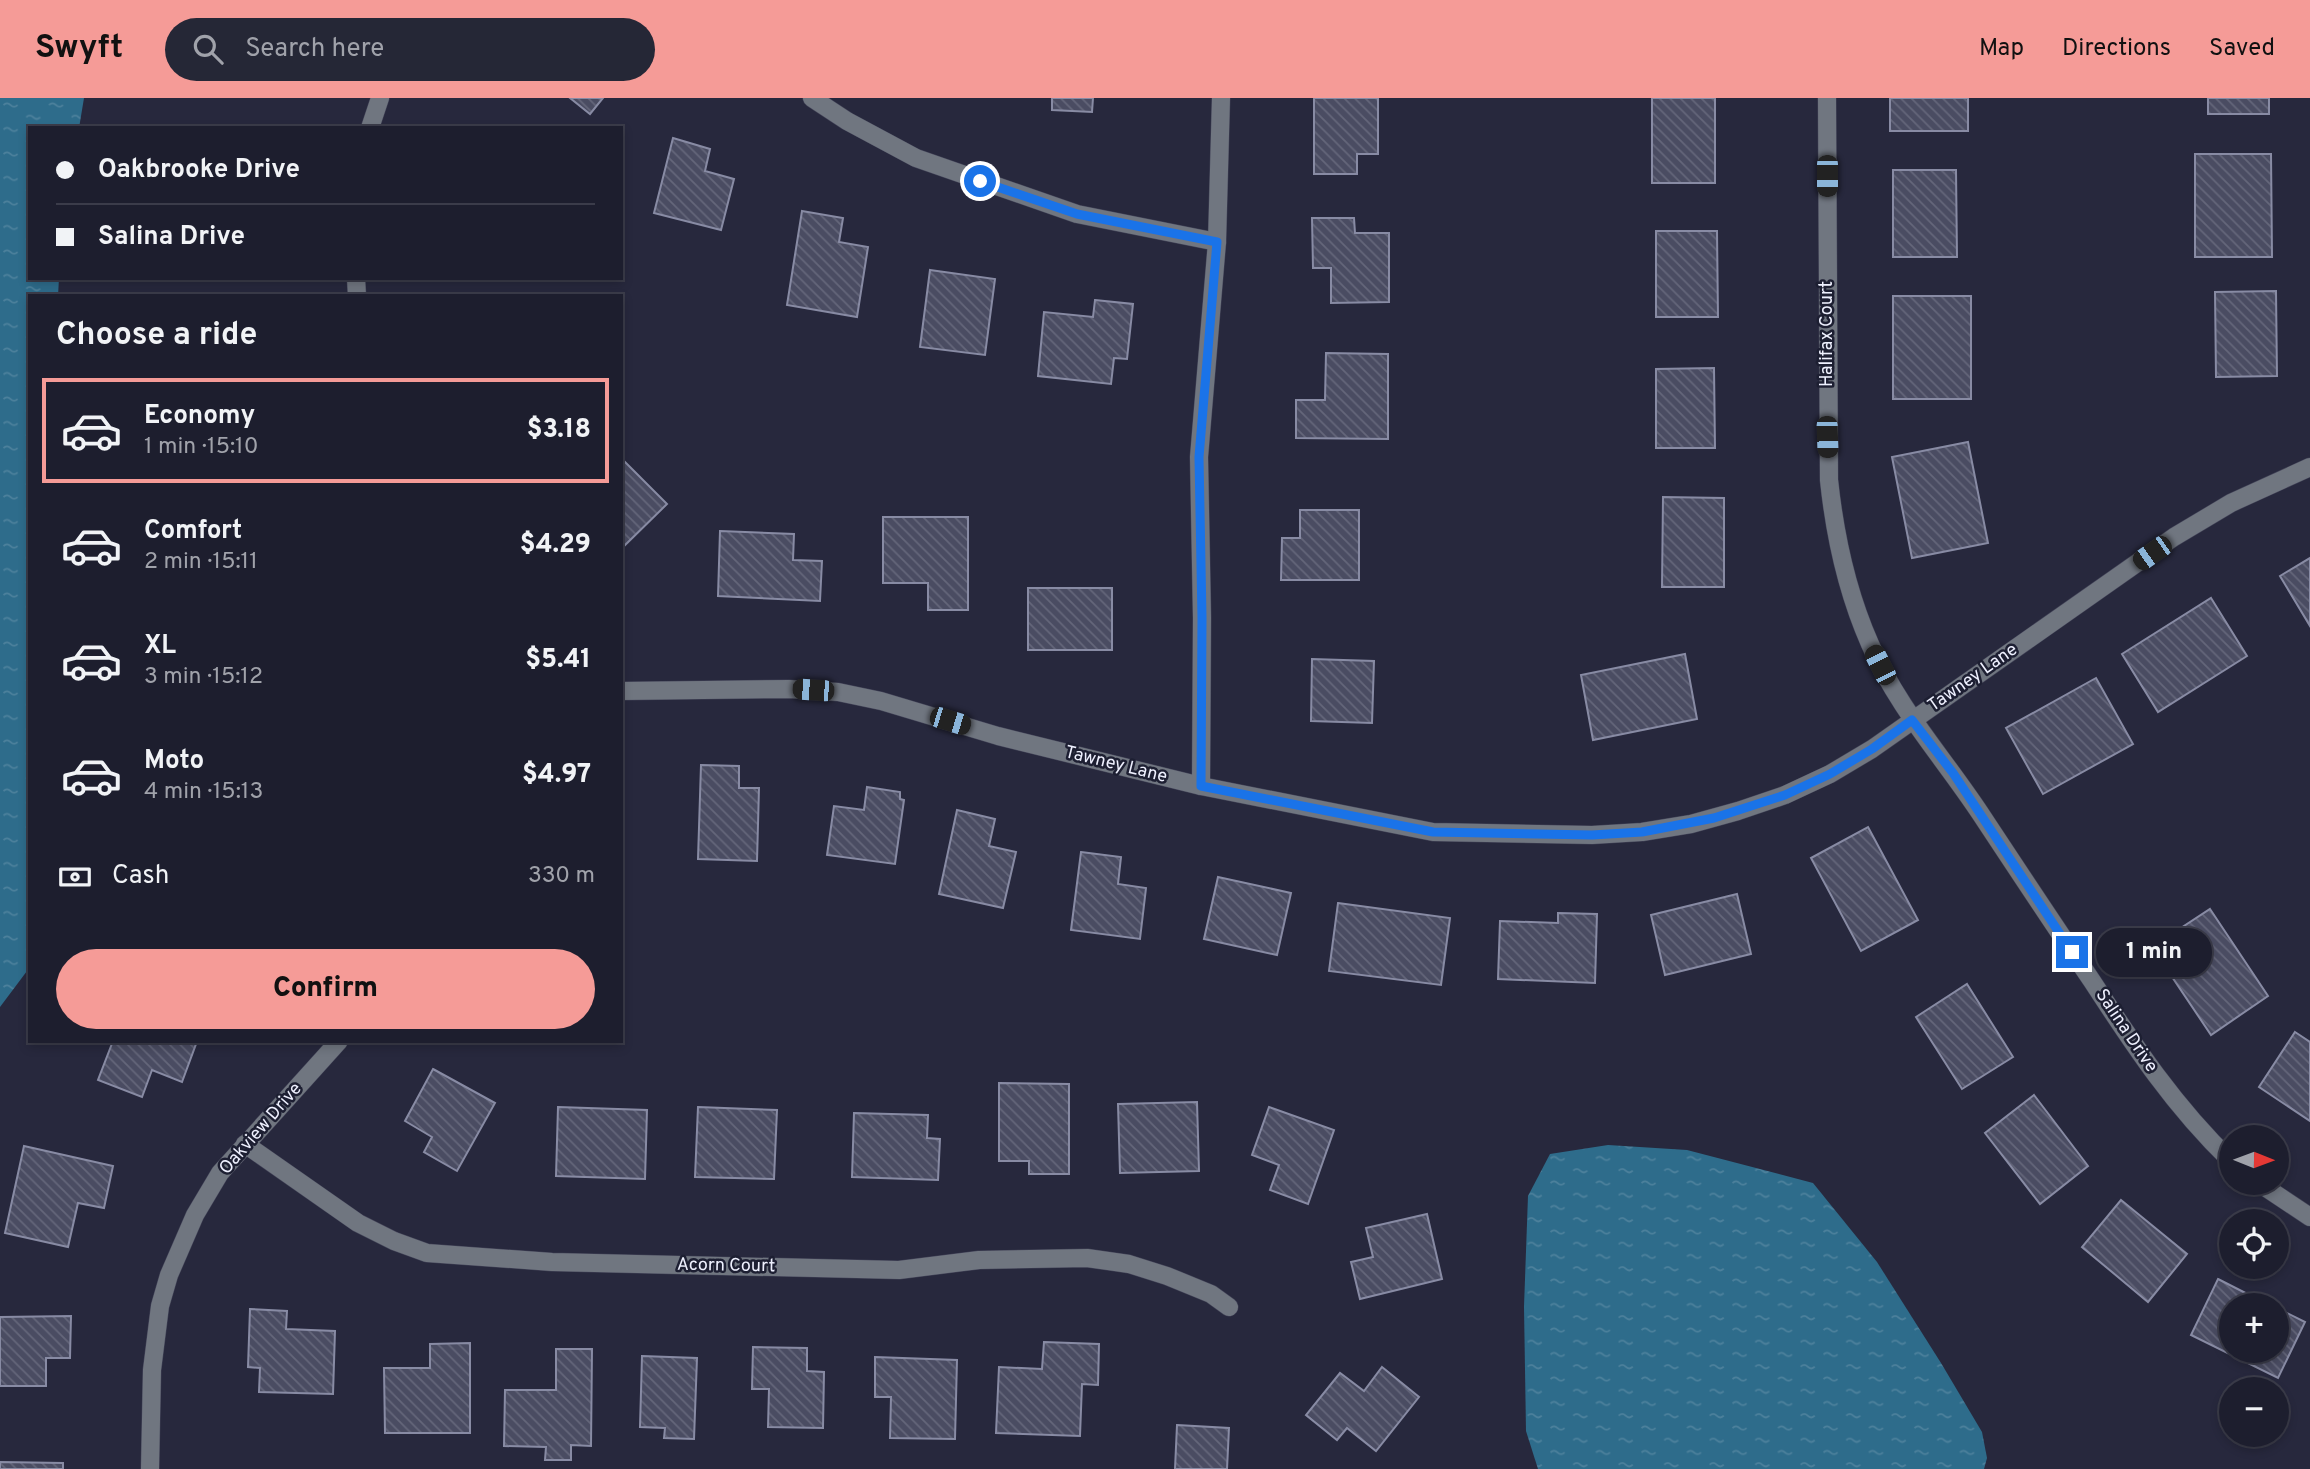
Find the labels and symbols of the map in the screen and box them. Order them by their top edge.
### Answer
car [1817,155,1838,197]
route start [964,165,996,197]
street label: Halifax Court [1816,281,1839,387]
car [1816,416,1839,458]
car [2129,532,2176,574]
street label: Tawney Lane [1923,639,2023,717]
car [1862,642,1899,688]
car [792,678,835,702]
car [927,705,974,737]
street label: Tawney Lane [1062,741,1170,789]
callout: 1 min [2096,928,2212,976]
route end [2056,936,2088,968]
street label: Salina Drive [2090,985,2162,1077]
street label: Oakview Drive [215,1078,307,1180]
north arrow [2219,1125,2289,1195]
street label: Acorn Court [677,1254,775,1278]

